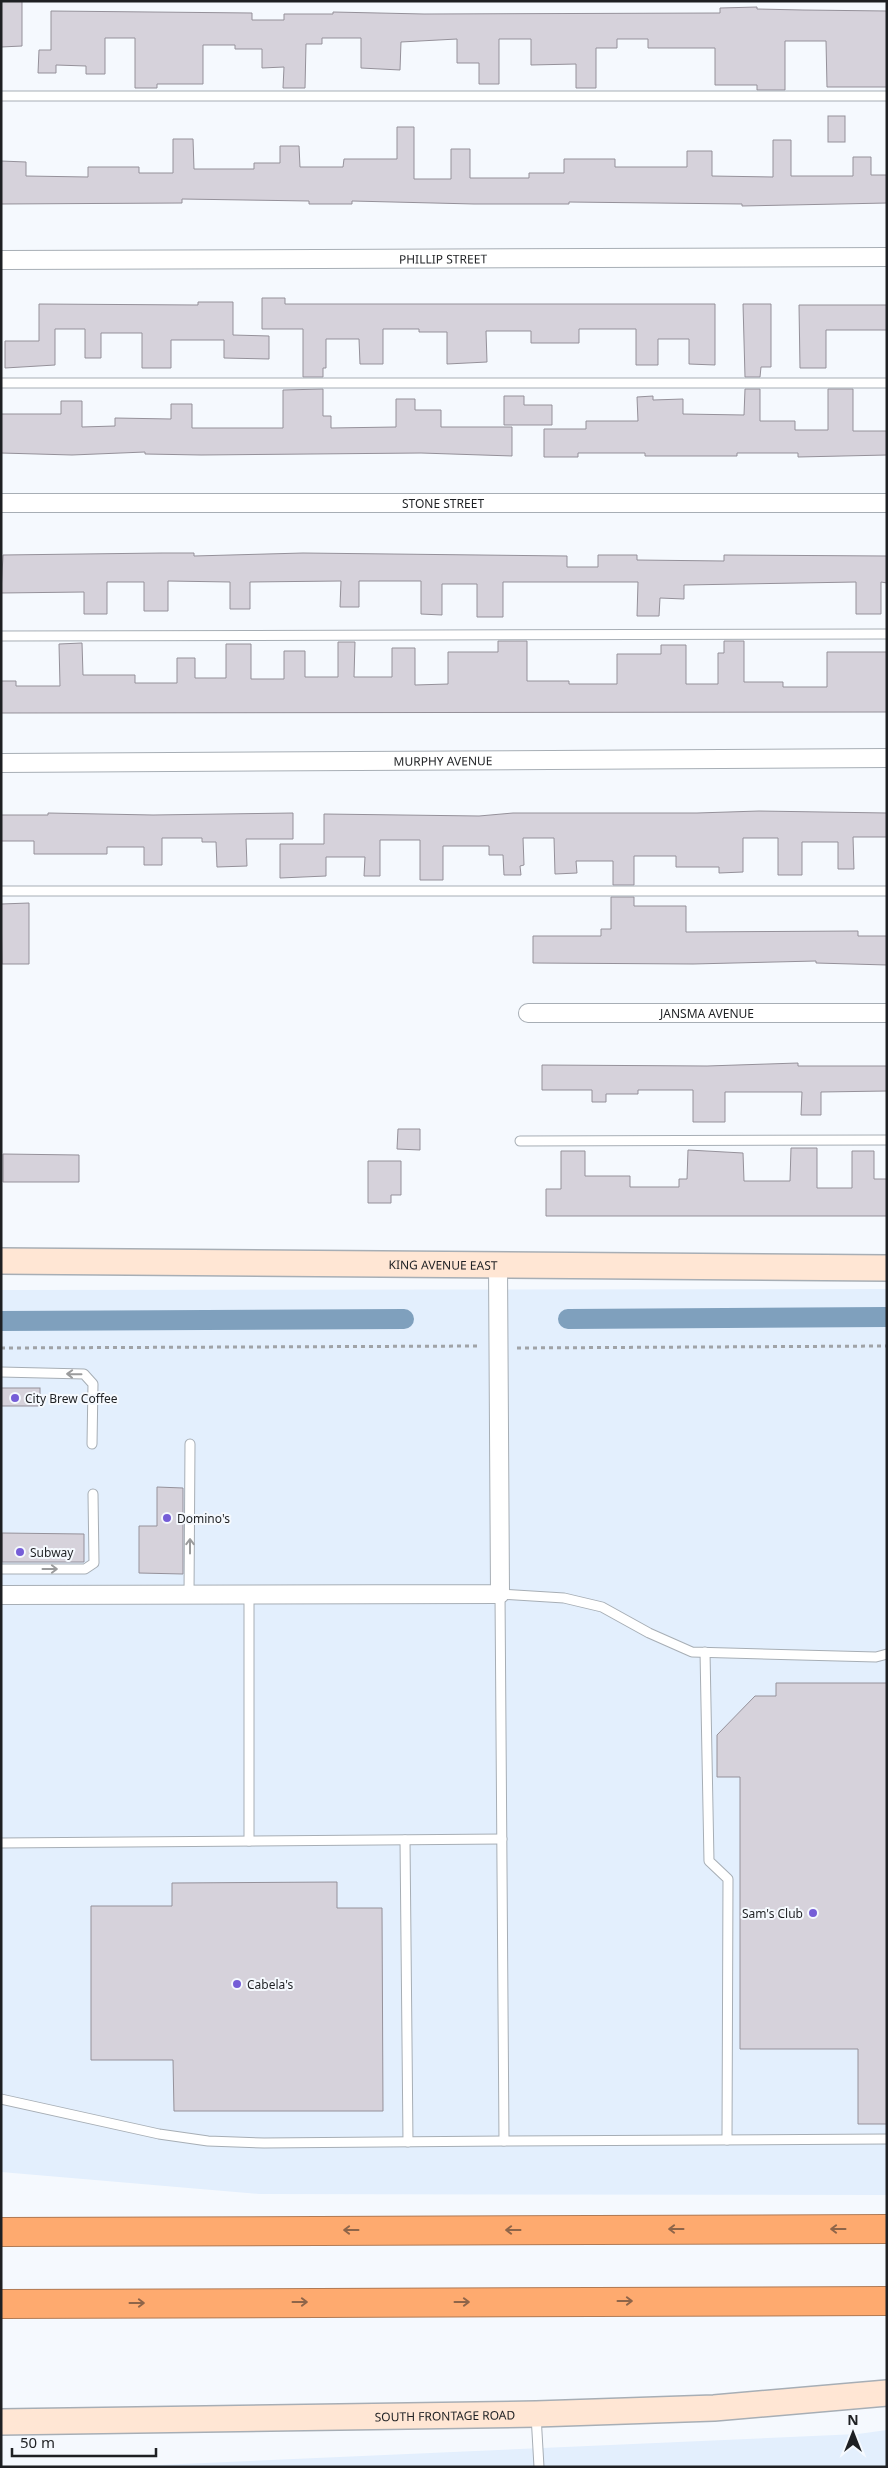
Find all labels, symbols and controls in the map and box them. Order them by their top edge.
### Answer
street label: PHILLIP STREET [399,250,487,267]
street label: STONE STREET [402,495,484,512]
street label: MURPHY AVENUE [393,752,493,769]
street label: JANSMA AVENUE [659,1005,754,1022]
street label: KING AVENUE EAST [388,1256,498,1273]
one-way arrow [66,1369,82,1379]
place label: City Brew Coffee [25,1390,118,1407]
marker: City Brew Coffee [9,1392,21,1404]
place label: Domino's [177,1510,230,1527]
marker: Domino's [161,1512,173,1524]
one-way arrow [185,1539,194,1555]
place label: Subway [30,1544,74,1561]
marker: Subway [14,1546,26,1558]
one-way arrow [42,1564,58,1574]
place label: Sam's Club [742,1905,803,1922]
marker: Sam's Club [807,1907,819,1919]
place label: Cabela's [247,1976,294,1993]
marker: Cabela's [231,1978,243,1990]
one-way arrow [668,2224,684,2234]
one-way arrow [830,2224,846,2234]
one-way arrow [343,2225,359,2235]
one-way arrow [505,2225,522,2235]
one-way arrow [616,2296,633,2306]
one-way arrow [292,2297,308,2307]
one-way arrow [454,2297,470,2307]
one-way arrow [129,2298,145,2308]
street label: SOUTH FRONTAGE ROAD [375,2406,516,2425]
north arrow [828,2408,878,2458]
text: N [847,2410,859,2429]
scale bar [12,2426,156,2458]
text: 50 m [20,2432,55,2452]

